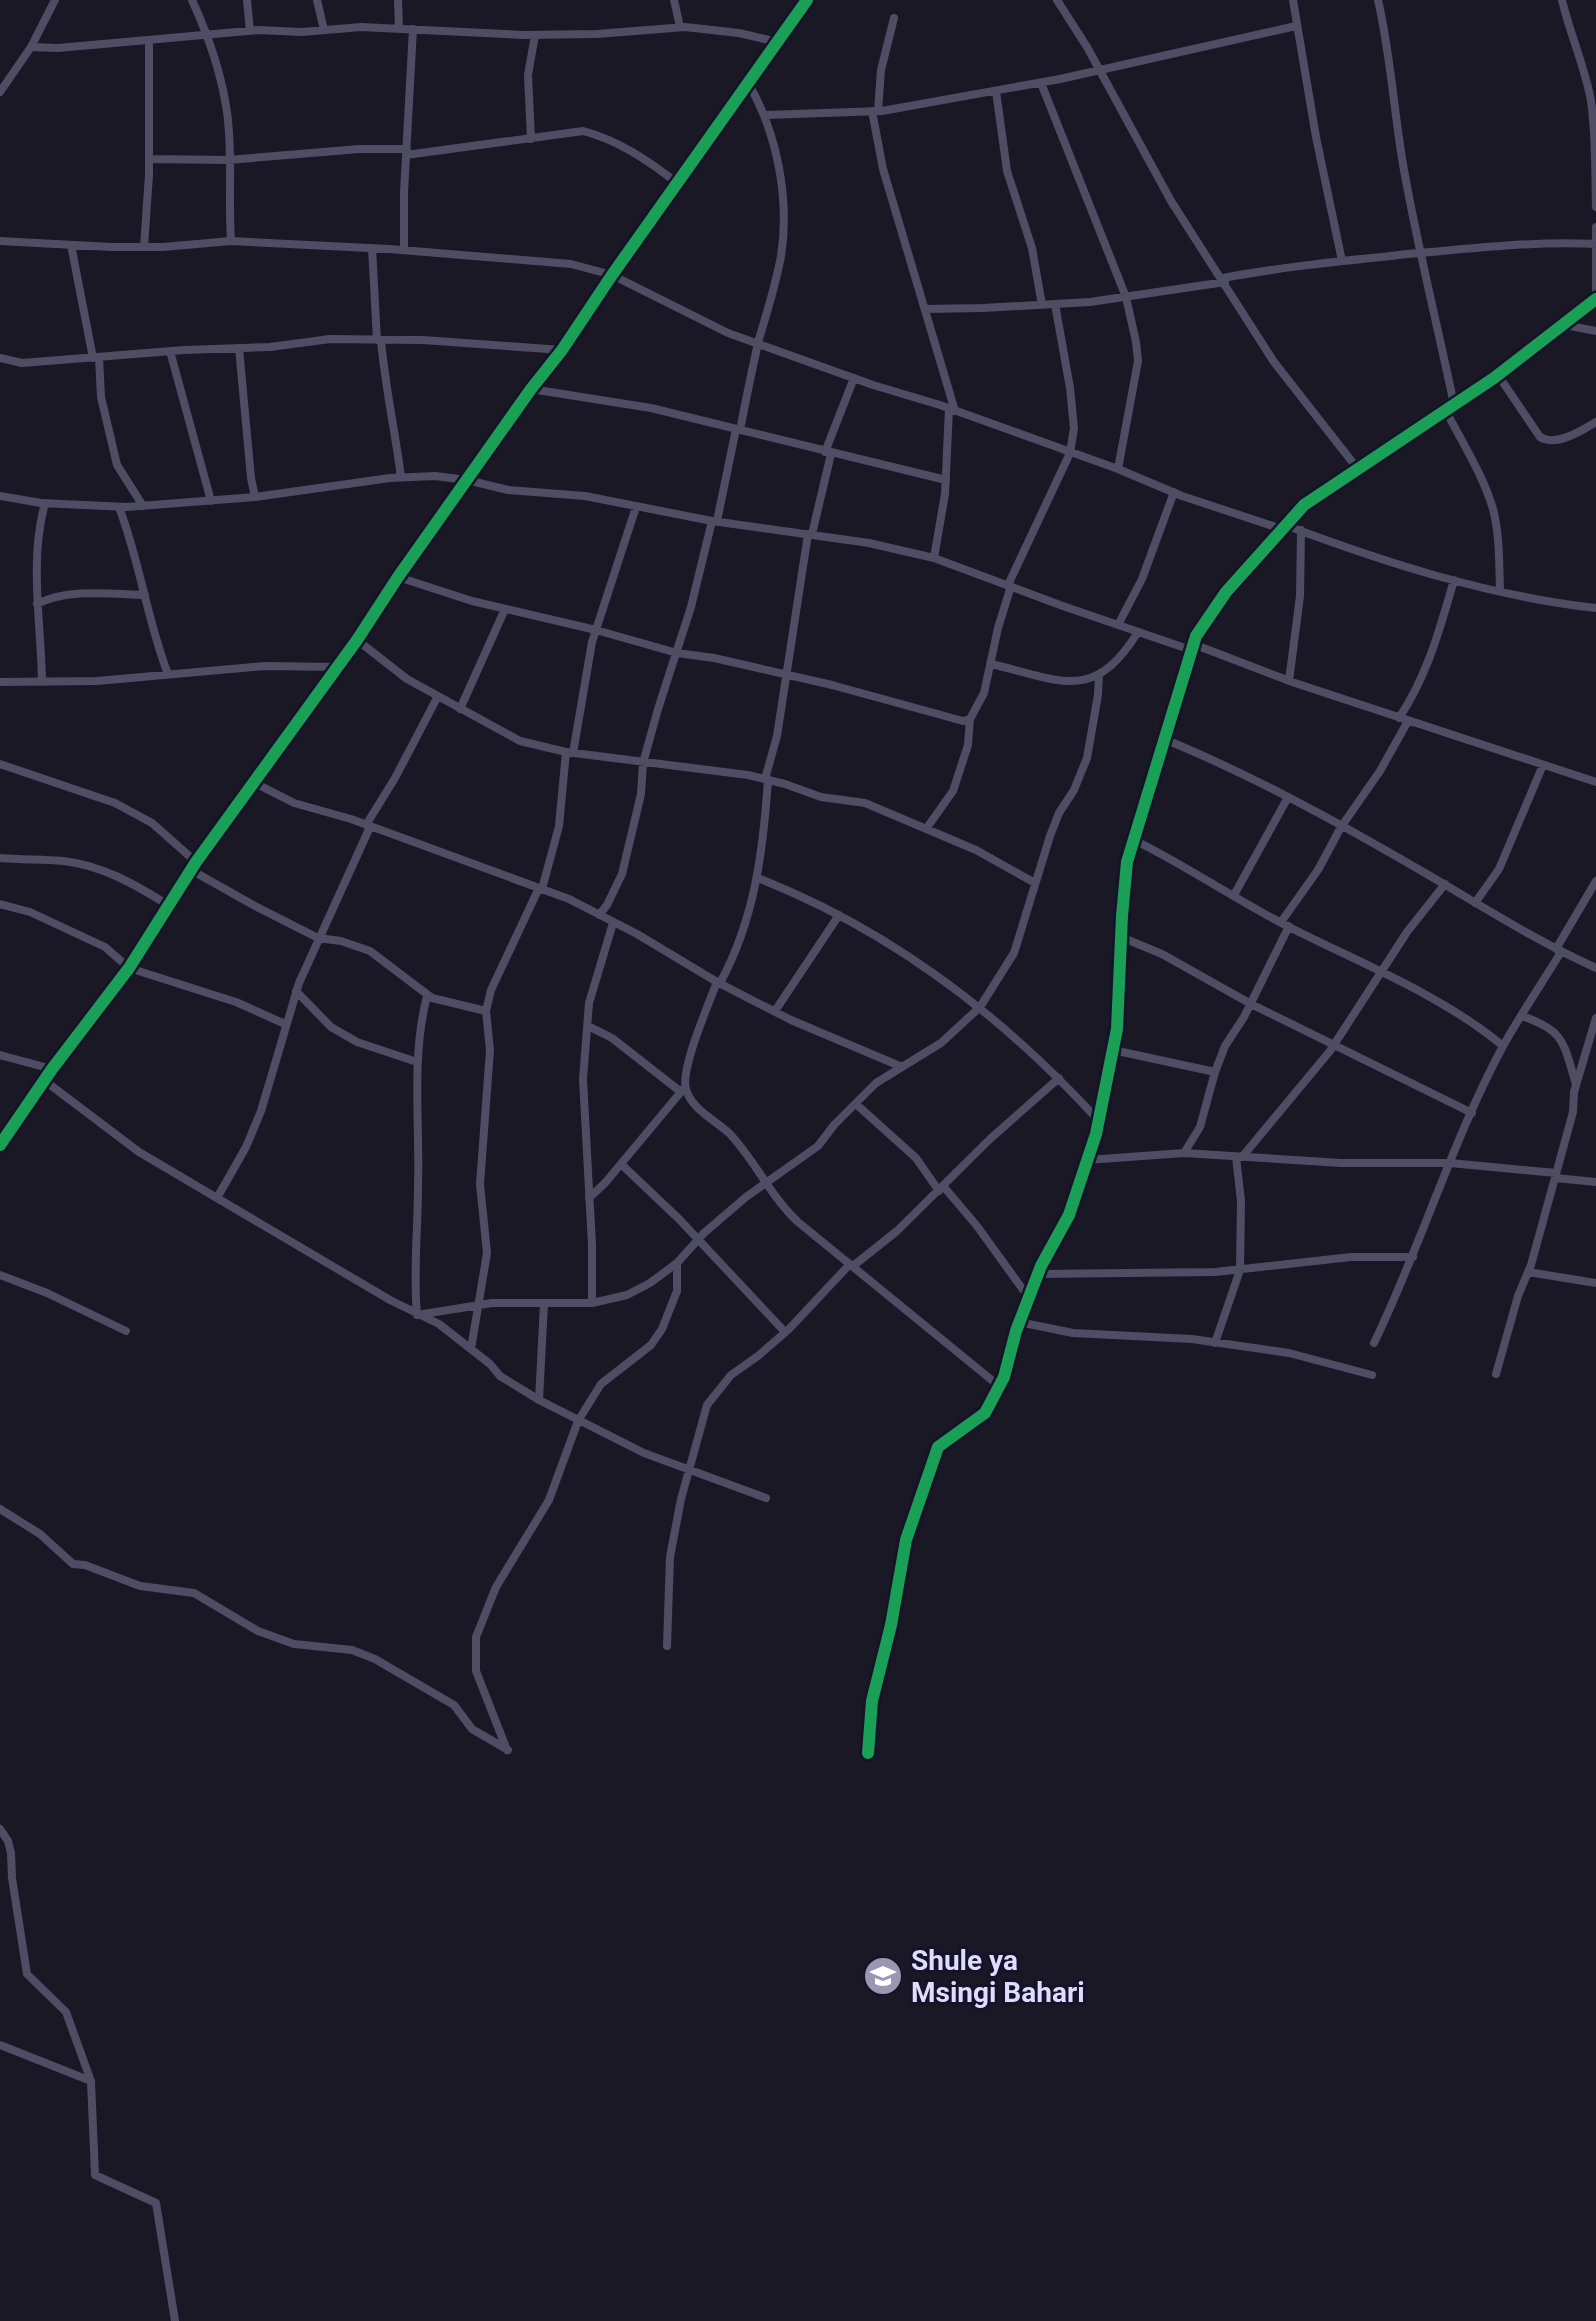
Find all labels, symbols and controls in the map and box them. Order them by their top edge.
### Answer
place label: Shule ya Msingi Bahari [911,1944,1085,2009]
school or university icon: Shule ya Msingi Bahari [862,1955,904,1997]

